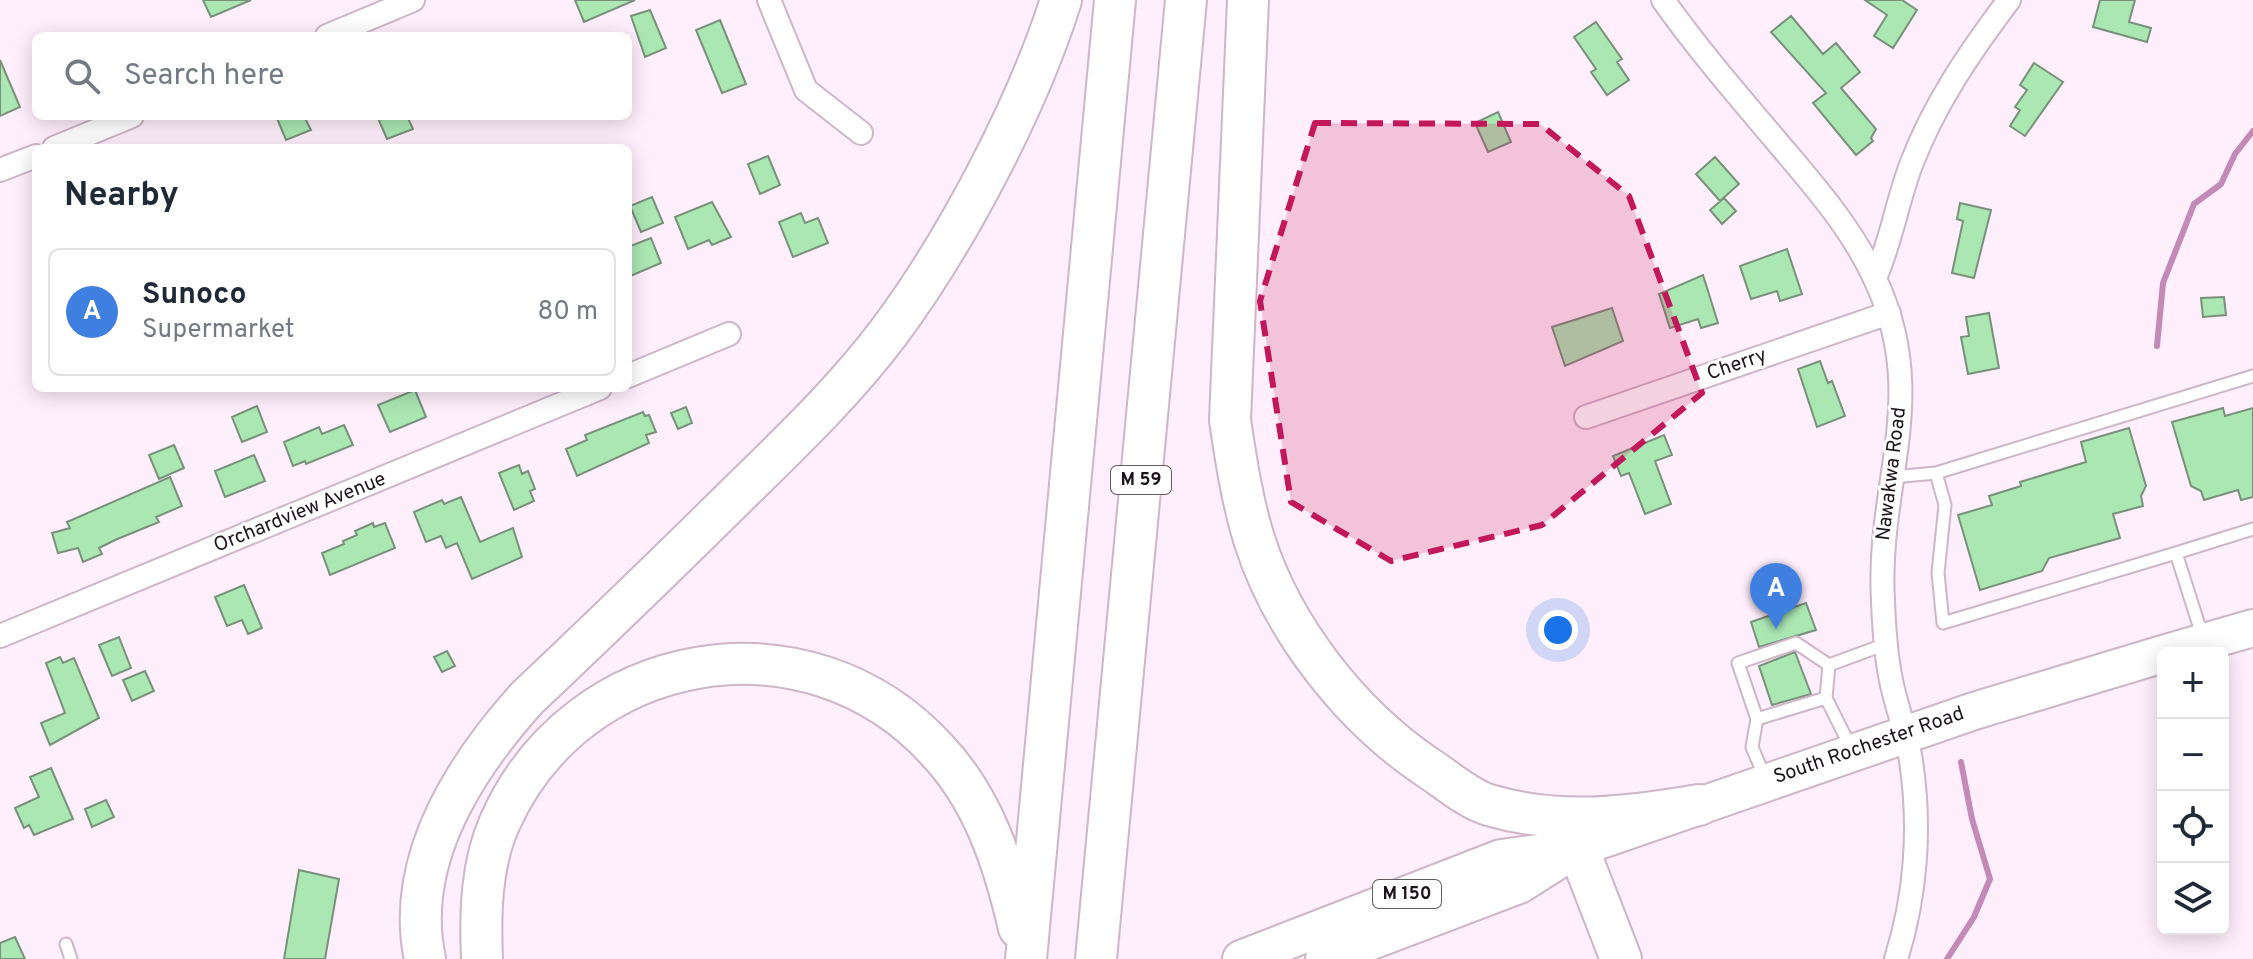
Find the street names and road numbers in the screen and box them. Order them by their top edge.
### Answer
street label: Cherry [1704,343,1770,387]
street label: Nawakwa Road [1871,406,1913,542]
road number: M 59 [1111,466,1171,494]
street label: Orchardview Avenue [210,467,390,559]
street label: South Rochester Road [1770,701,1968,791]
road number: M 150 [1373,880,1441,908]

